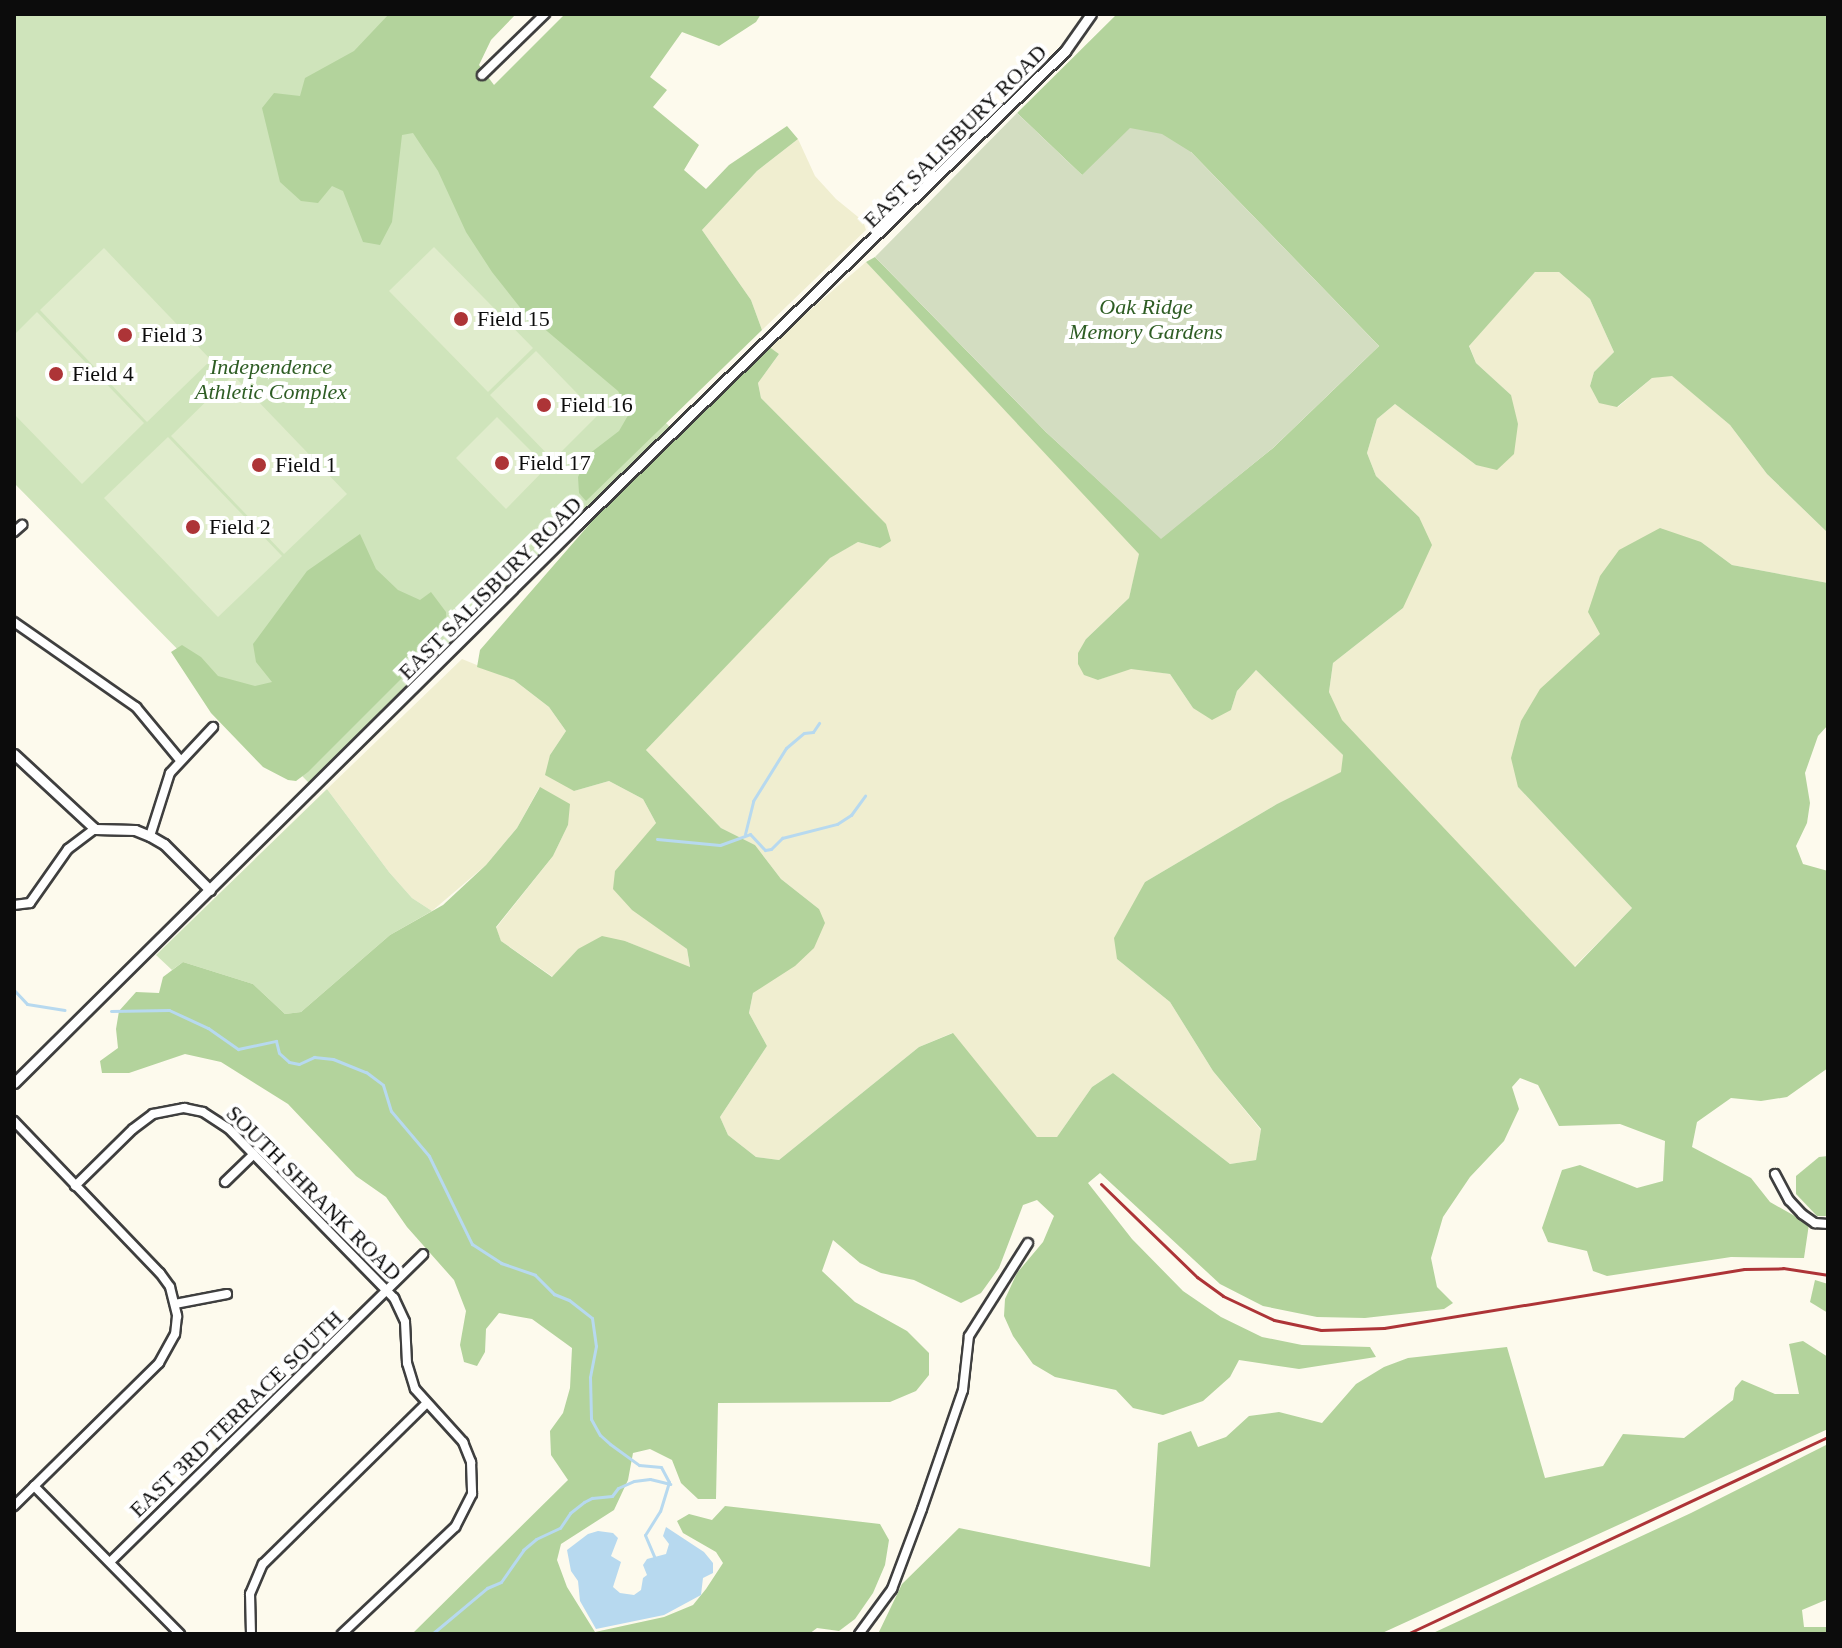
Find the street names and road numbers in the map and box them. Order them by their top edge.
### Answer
street label: EAST SALISBURY ROAD [858,39,1052,233]
street label: EAST SALISBURY ROAD [393,491,587,685]
street label: SOUTH SHRANK ROAD [221,1100,407,1286]
street label: EAST 3RD TERRACE SOUTH [124,1305,348,1523]

